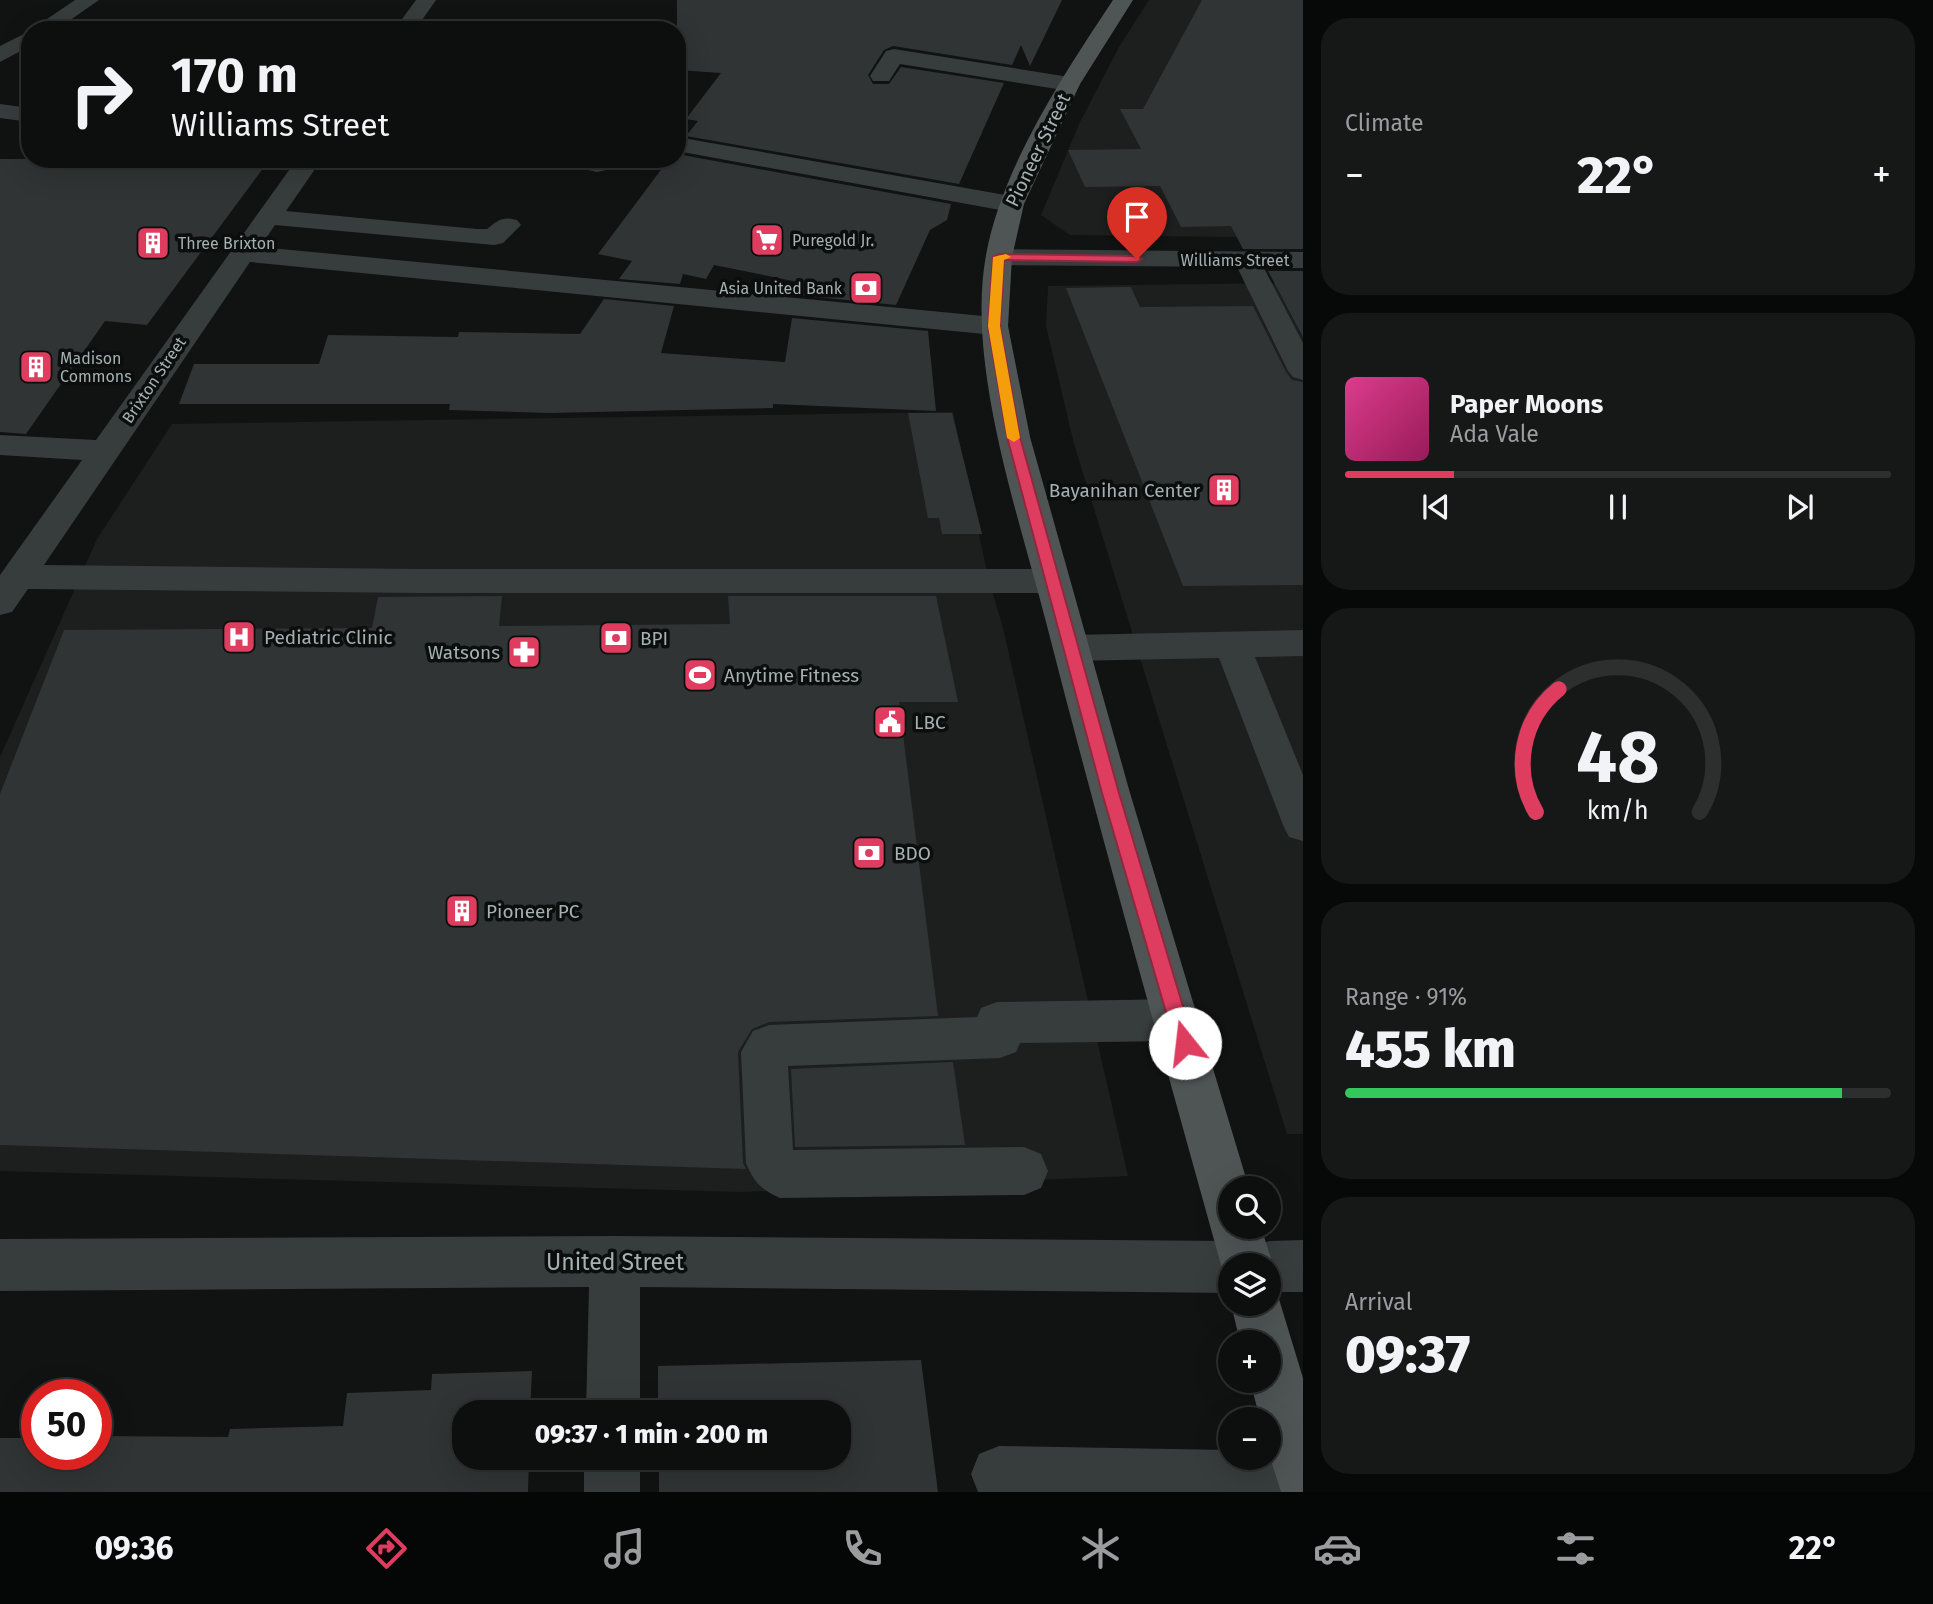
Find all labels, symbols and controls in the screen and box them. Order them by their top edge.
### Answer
text: 170 m [171,46,298,105]
icon: right [56,49,147,140]
street label: Pioneer Street [1001,89,1075,210]
text: Williams Street [171,106,389,144]
text: Climate [1345,109,1424,137]
text: 22° [1577,144,1659,207]
text: − [1345,152,1364,198]
text: + [1872,152,1891,198]
pin [1107,187,1167,259]
icon: arrive [1118,198,1156,236]
supermarket icon: Puregold Jr. [748,221,786,259]
building icon: Three Brixton [134,224,172,262]
place label: Puregold Jr. [792,231,874,250]
place label: Three Brixton [178,234,275,253]
street label: Williams Street [1180,251,1290,270]
bank icon: Asia United Bank [847,269,885,307]
place label: Asia United Bank [719,279,843,298]
street label: Brixton Street [118,333,190,427]
building icon: Madison Commons [17,348,55,386]
place label: Madison Commons [60,349,132,386]
text: Paper Moons [1450,389,1603,420]
text: Ada Vale [1450,420,1539,448]
building icon: Bayanihan Center [1205,471,1243,509]
place label: Bayanihan Center [1049,479,1201,502]
icon: previous [1417,488,1455,526]
icon: pause [1599,488,1637,526]
icon: next [1781,488,1819,526]
hospital icon: Pediatric Clinic [220,618,258,656]
bank icon: BPI [597,619,635,657]
place label: Pediatric Clinic [264,626,393,649]
place label: BPI [640,627,668,650]
pharmacy icon: Watsons [505,633,543,671]
place label: Watsons [428,641,500,664]
sports icon: Anytime Fitness [681,656,719,694]
place label: Anytime Fitness [724,664,859,687]
public building icon: LBC [871,703,909,741]
place label: LBC [914,711,946,734]
text: 48 [1576,714,1660,801]
text: km/h [1587,796,1649,826]
bank icon: BDO [850,834,888,872]
place label: BDO [894,842,931,865]
building icon: Pioneer PC [443,892,481,930]
place label: Pioneer PC [486,900,580,923]
text: Range · 91% [1345,983,1467,1011]
position arrow [1148,1006,1222,1080]
text: 455 km [1345,1018,1516,1081]
map controls [1218,1176,1281,1470]
button: search [1218,1176,1281,1239]
street label: United Street [546,1248,685,1276]
button: layers [1218,1253,1281,1316]
text: Arrival [1345,1288,1412,1316]
text: 09:37 [1345,1323,1470,1386]
button: + [1218,1330,1281,1393]
speed limit sign: 50 [21,1379,112,1470]
button: − [1218,1407,1281,1470]
text: 09:37 · 1 min · 200 m [535,1419,768,1450]
icon: directions [362,1524,411,1573]
icon: music [600,1524,649,1573]
icon: phone [838,1524,887,1573]
icon: climate [1076,1524,1125,1573]
icon: car [1313,1524,1362,1573]
icon: filters [1551,1524,1600,1573]
text: 09:36 [94,1529,174,1567]
text: 22° [1789,1529,1839,1567]

